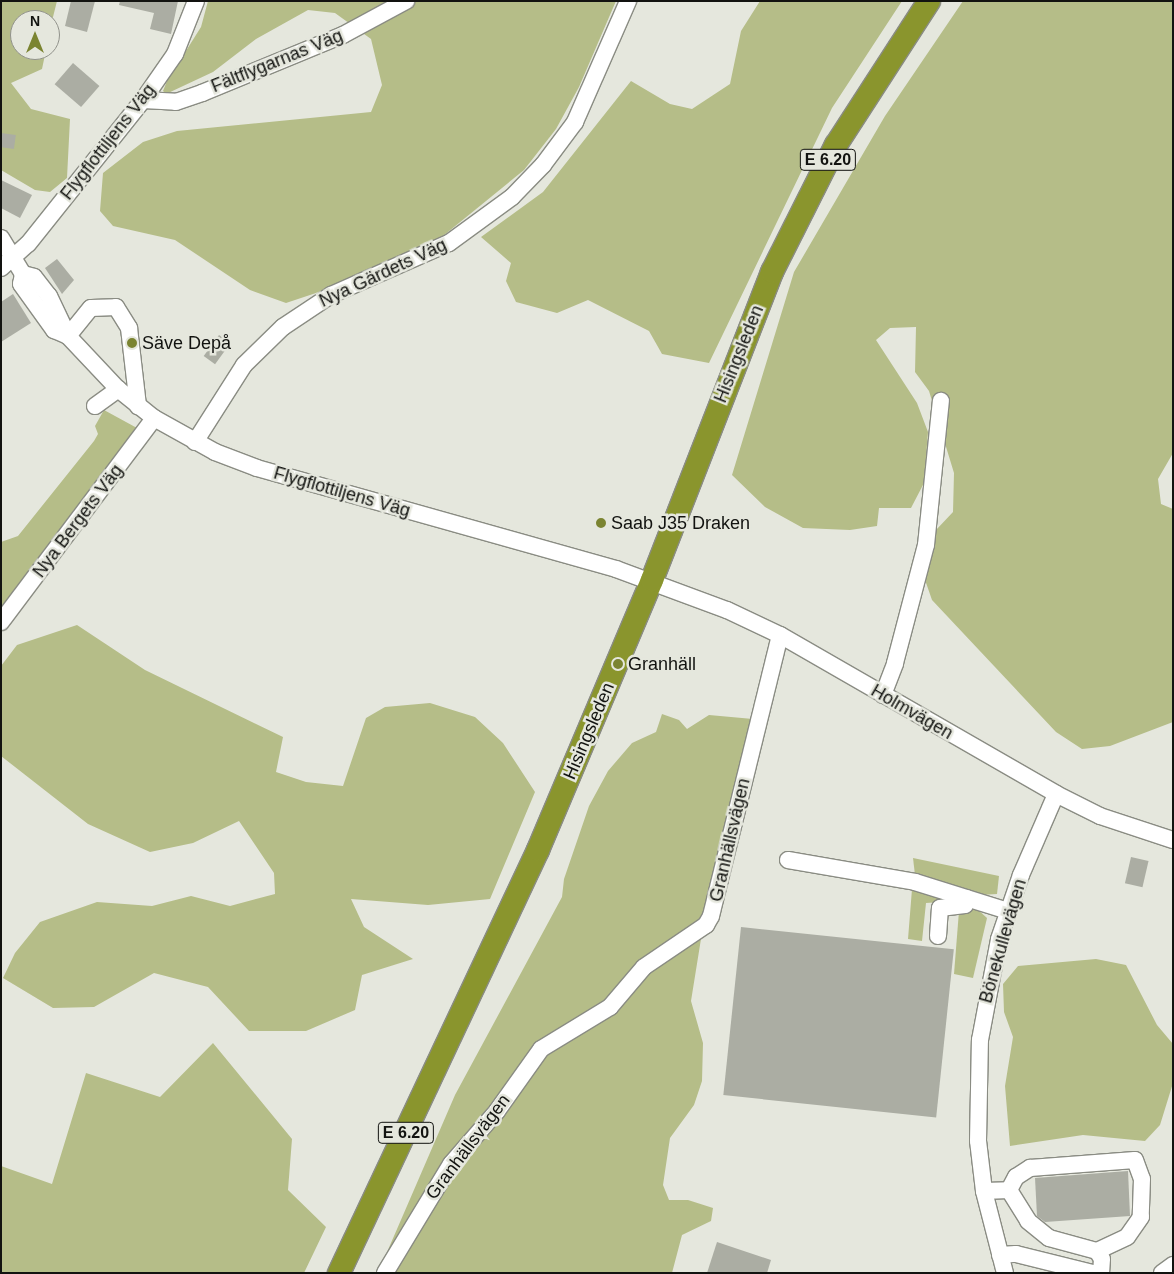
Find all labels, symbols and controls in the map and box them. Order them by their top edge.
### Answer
north arrow [10,10,60,60]
text: N [30,13,40,29]
street label: Fältflygarnas Väg [208,25,346,97]
street label: Flygflottiljens Väg [56,80,160,204]
road number: E 6.20 [799,146,857,174]
street label: Nya Gärdets Väg [316,234,450,312]
street label: Hisingsleden [710,302,768,406]
place label: Säve Depå [142,332,231,354]
marker: Säve Depå [126,337,138,349]
street label: Nya Bergets Väg [28,460,128,582]
street label: Flygflottiljens Väg [271,462,413,522]
place label: Saab J35 Draken [611,512,750,534]
marker: Saab J35 Draken [595,517,607,529]
place label: Granhäll [628,653,696,675]
marker: Granhäll [612,658,624,670]
street label: Hisingsleden [559,679,619,783]
street label: Holmvägen [867,680,957,744]
street label: Granhällsvägen [705,776,755,904]
street label: Bönekullevägen [975,876,1031,1006]
street label: Granhällsvägen [421,1090,515,1204]
road number: E 6.20 [377,1120,435,1146]

